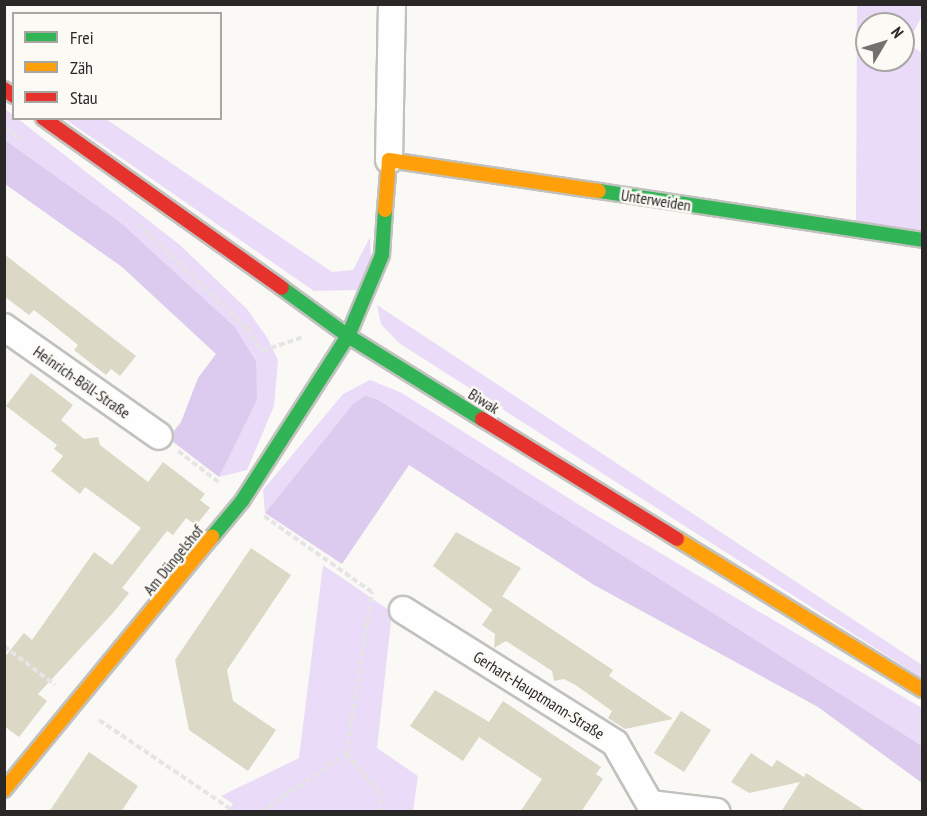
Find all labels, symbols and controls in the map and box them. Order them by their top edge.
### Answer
legend [12,12,222,120]
north arrow [855,12,915,72]
text: N [887,23,908,42]
text: Frei [70,26,94,49]
text: Zäh [70,56,93,79]
text: Stau [70,86,98,109]
street label: Unterweiden [620,185,692,215]
street label: Heinrich-Böll-Straße [30,341,134,423]
street label: Biwak [465,384,503,418]
street label: Am Düngelshof [139,521,207,599]
street label: Gerhart-Hauptmann-Straße [470,647,608,743]

